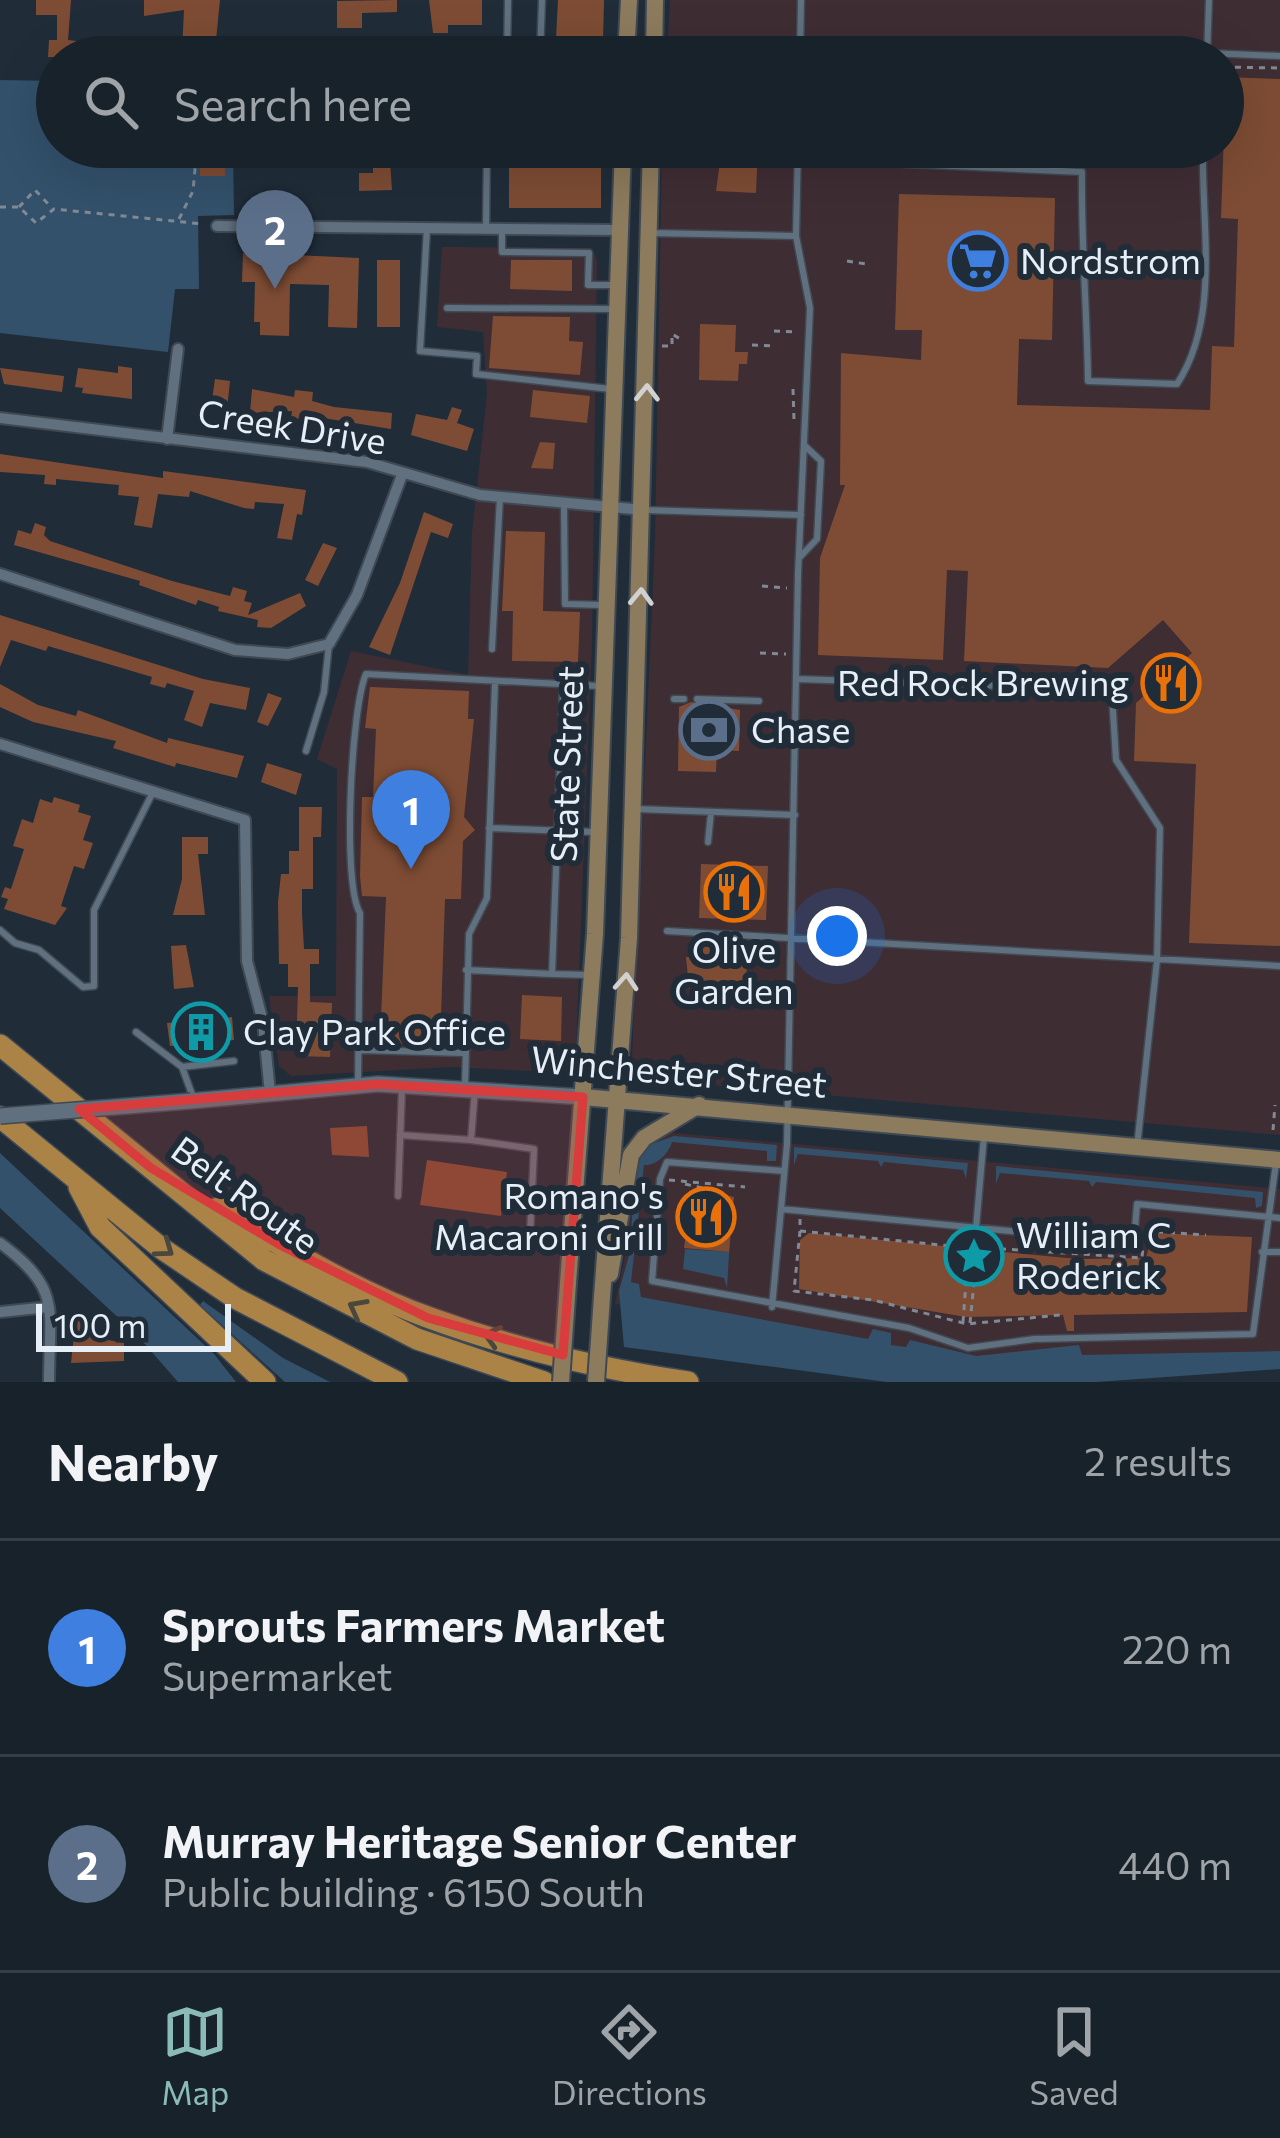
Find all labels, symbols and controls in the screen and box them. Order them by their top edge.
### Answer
search box [36,36,1244,168]
icon: search [78,69,144,135]
text: Search here [174,75,412,130]
pin: 2 [236,190,314,289]
supermarket icon: Nordstrom [947,230,1009,292]
place label: Nordstrom [1020,237,1201,281]
one-way arrow [633,383,659,402]
street label: Creek Drive [195,388,389,462]
one-way arrow [628,587,654,606]
restaurant icon: Red Rock Brewing [1140,652,1202,714]
place label: Red Rock Brewing [837,659,1129,703]
street label: State Street [540,665,590,863]
bank icon: Chase [678,699,740,761]
place label: Chase [751,706,851,750]
pin: 1 [372,770,450,869]
restaurant icon: Olive Garden [703,861,765,923]
your location [807,906,867,966]
place label: Olive Garden [674,926,794,1011]
one-way arrow [612,972,638,991]
building icon: Clay Park Office [170,1001,232,1063]
place label: Clay Park Office [243,1008,506,1052]
street label: Winchester Street [529,1035,829,1105]
street label: Belt Route [164,1125,328,1261]
place label: Romano's Macaroni Grill [434,1172,664,1257]
restaurant icon: Romano's Macaroni Grill [675,1186,737,1248]
place label: William C Roderick [1016,1211,1171,1296]
place icon: William C Roderick [943,1225,1005,1287]
one-way arrow [152,1235,173,1257]
scale bar [36,1298,231,1351]
one-way arrow [348,1300,370,1323]
text: 100 m [54,1304,146,1345]
one-way arrow [483,1325,503,1350]
text: Nearby [48,1429,218,1492]
text: 2 results [1084,1436,1232,1484]
text: Sprouts Farmers Market [162,1596,665,1651]
text: 1 [78,1624,96,1672]
text: 220 m [1122,1624,1232,1672]
text: Supermarket [162,1651,392,1699]
text: Murray Heritage Senior Center [162,1812,797,1867]
text: 2 [76,1840,98,1888]
text: 440 m [1118,1840,1232,1888]
text: Public building · 6150 South [162,1867,645,1915]
tab: Map [161,1999,229,2112]
tab: Directions [552,1999,707,2112]
tab: Saved [1030,1999,1119,2112]

